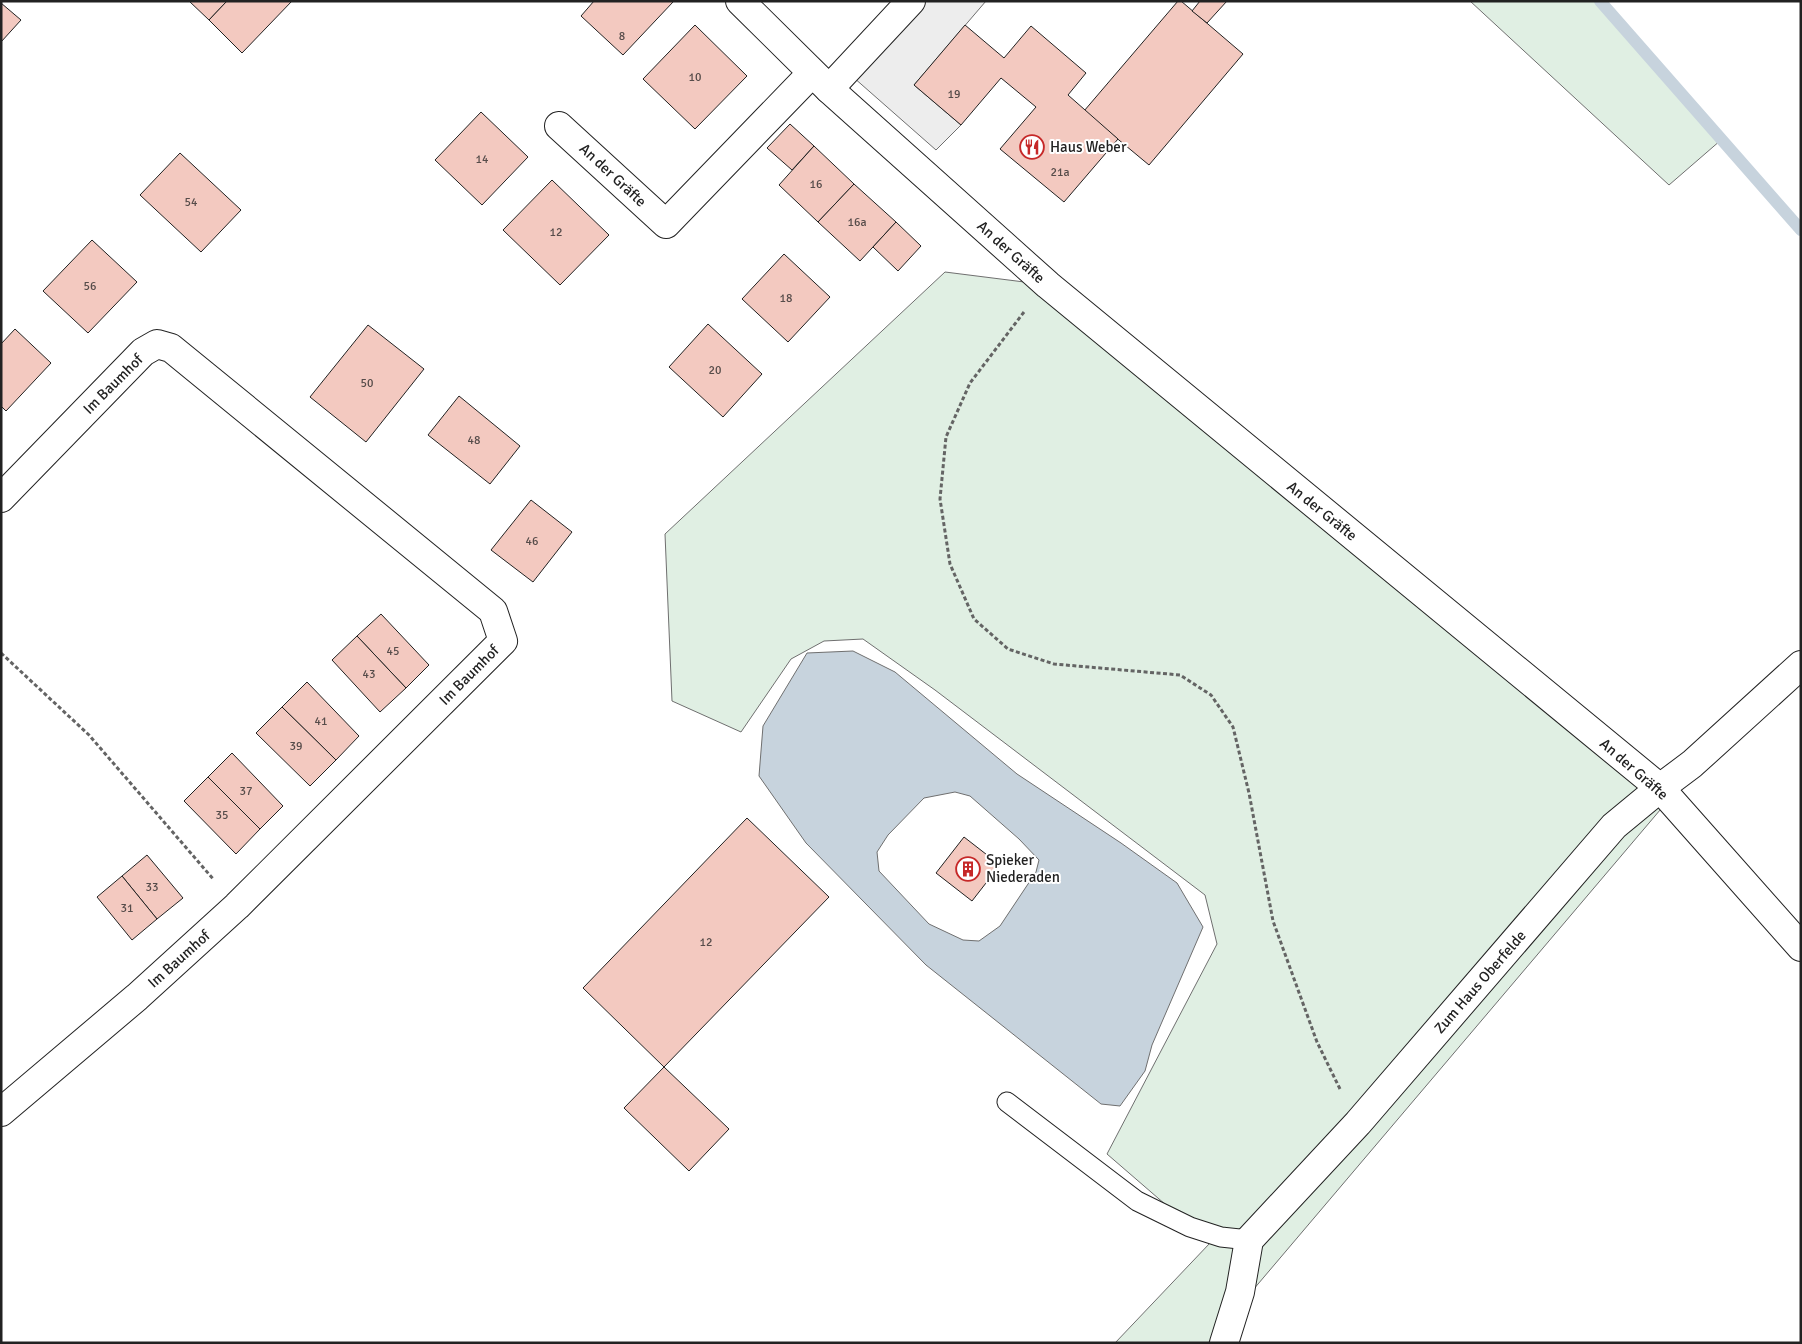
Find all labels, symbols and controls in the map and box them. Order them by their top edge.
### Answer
house number: 8 [619,29,625,44]
house number: 10 [689,70,701,85]
house number: 19 [948,87,960,102]
restaurant icon: Haus Weber [1019,134,1045,160]
place label: Haus Weber [1050,138,1127,156]
street label: An der Gräfte [576,140,650,210]
house number: 14 [476,152,489,167]
house number: 21a [1050,165,1070,180]
house number: 16 [810,177,822,192]
house number: 54 [185,195,198,210]
house number: 16a [847,215,867,230]
street label: An der Gräfte [973,217,1049,287]
house number: 12 [550,225,562,240]
house number: 56 [84,279,96,294]
house number: 18 [780,291,792,306]
street label: Im Baumhof [79,350,147,418]
house number: 20 [709,363,721,378]
house number: 50 [361,376,373,391]
house number: 48 [468,433,480,448]
street label: An der Gräfte [1283,477,1361,545]
house number: 46 [526,534,538,549]
street label: Im Baumhof [435,641,503,709]
house number: 45 [387,644,399,659]
house number: 43 [363,667,375,682]
house number: 41 [315,714,327,729]
street label: An der Gräfte [1596,734,1672,804]
house number: 39 [290,739,302,754]
house number: 37 [240,784,252,799]
house number: 35 [216,808,228,823]
place label: Spieker Niederaden [986,851,1060,886]
building icon: Spieker Niederaden [955,856,981,882]
house number: 33 [146,880,158,895]
house number: 31 [121,901,133,916]
street label: Im Baumhof [144,926,214,992]
street label: Zum Haus Oberfelde [1430,927,1530,1037]
house number: 12 [700,935,712,950]

